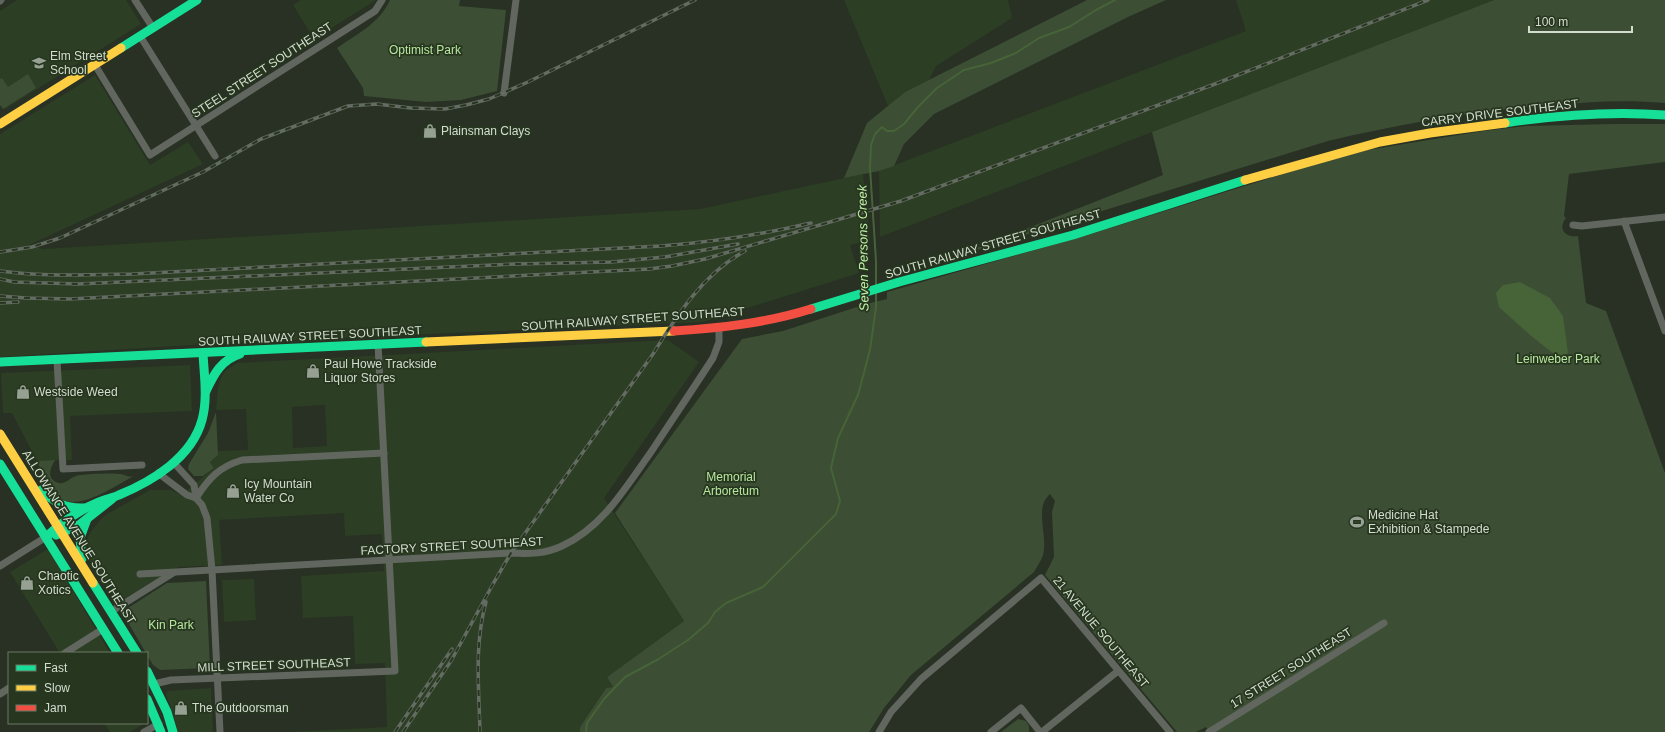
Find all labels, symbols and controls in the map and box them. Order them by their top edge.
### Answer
scale bar [1529,8,1632,34]
text: 100 m [1535,15,1568,29]
street label: STEEL STREET SOUTHEAST [189,19,335,121]
park label: Optimist Park [389,43,462,57]
place label: Elm Street School [50,49,107,77]
school or university icon: Elm Street School [31,55,47,71]
street label: CARRY DRIVE SOUTHEAST [1421,96,1580,130]
shop icon: Plainsman Clays [422,123,438,139]
place label: Plainsman Clays [441,124,530,138]
water label: Seven Persons Creek [854,183,872,311]
street label: SOUTH RAILWAY STREET SOUTHEAST [883,206,1103,282]
street label: SOUTH RAILWAY STREET SOUTHEAST [521,304,746,334]
street label: SOUTH RAILWAY STREET SOUTHEAST [198,323,423,349]
park label: Leinweber Park [1516,352,1601,366]
place label: Paul Howe Trackside Liquor Stores [324,357,437,385]
shop icon: Paul Howe Trackside Liquor Stores [305,363,321,379]
shop icon: Westside Weed [15,384,31,400]
place label: Westside Weed [34,385,118,399]
street label: ALLOWANCE AVENUE SOUTHEAST [19,447,139,627]
park label: Memorial Arboretum [703,470,759,498]
place label: Icy Mountain Water Co [244,477,312,505]
shop icon: Icy Mountain Water Co [225,483,241,499]
place label: Medicine Hat Exhibition & Stampede [1368,508,1490,536]
sports icon: Medicine Hat Exhibition & Stampede [1349,514,1365,530]
street label: FACTORY STREET SOUTHEAST [360,534,544,558]
place label: Chaotic Xotics [38,569,79,597]
street label: 21 AVENUE SOUTHEAST [1050,573,1152,691]
shop icon: Chaotic Xotics [19,575,35,591]
park label: Kin Park [148,618,195,632]
street label: 17 STREET SOUTHEAST [1228,624,1355,711]
legend [8,652,148,724]
street label: MILL STREET SOUTHEAST [197,655,352,675]
text: Fast [44,661,68,675]
text: Slow [44,681,70,695]
shop icon: The Outdoorsman [173,700,189,716]
text: Jam [44,701,67,715]
place label: The Outdoorsman [192,701,289,715]

